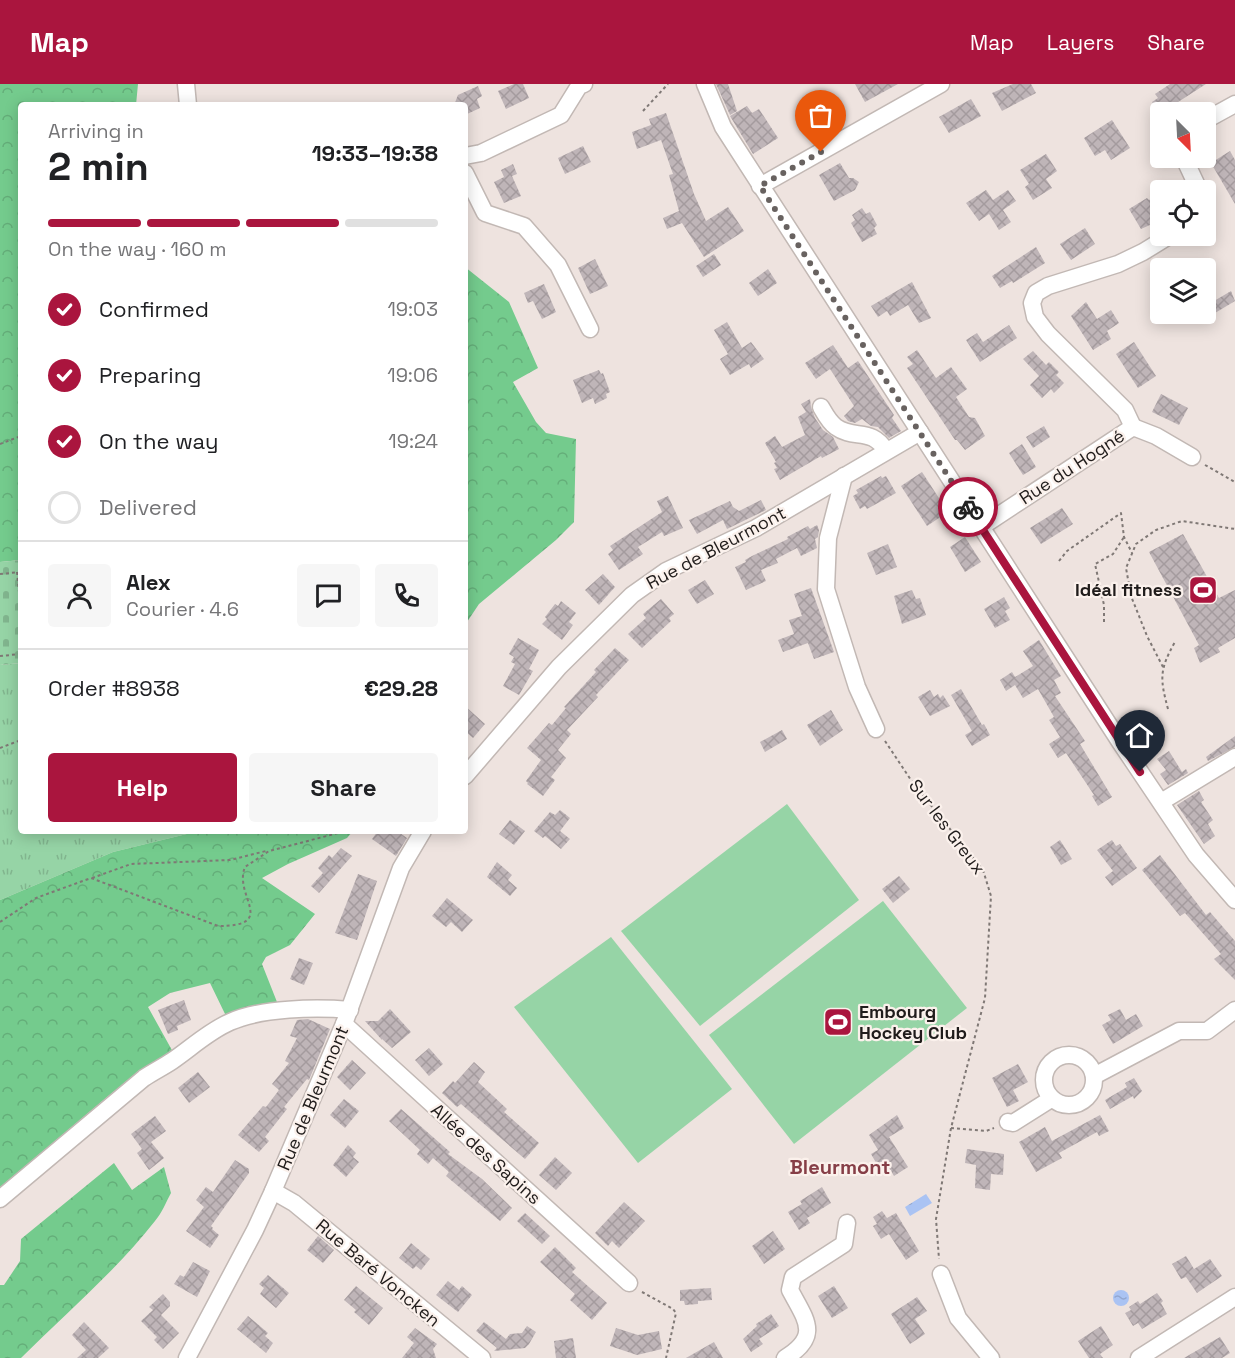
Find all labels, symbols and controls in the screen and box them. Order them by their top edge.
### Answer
text: Map [30,24,89,60]
text: Map [970,29,1014,56]
text: Layers [1047,29,1114,56]
text: Share [1147,29,1205,56]
pin [795,90,846,152]
icon: bag [804,99,837,132]
north arrow [1150,102,1216,168]
map controls [1150,102,1216,324]
text: Arriving in [48,118,144,144]
text: 19:33–19:38 [312,139,438,167]
text: 2 min [48,142,149,191]
button: locate [1150,180,1216,246]
text: On the way · 160 m [48,236,226,262]
button: layers [1150,258,1216,324]
icon: check [48,293,81,326]
text: Confirmed [99,295,209,323]
text: 19:03 [387,296,438,322]
icon: check [48,359,81,392]
text: Preparing [99,361,201,389]
text: 19:06 [387,362,438,388]
street label: Rue du Hogné [1015,424,1129,509]
icon: check [48,425,81,458]
text: On the way [99,427,218,455]
text: 19:24 [388,428,438,454]
courier [938,477,998,537]
icon: bike [952,491,985,524]
text: Delivered [99,493,197,521]
street label: Rue de Bleurmont [642,501,790,594]
button: person [48,564,111,627]
button: chat [297,564,360,627]
button: phone [375,564,438,627]
text: Alex [126,568,171,596]
sports icon: Idéal fitness [1187,574,1219,606]
place label: Idéal fitness [1075,578,1182,601]
text: Courier · 4.6 [126,596,239,622]
text: Order #8938 [48,674,180,702]
text: €29.28 [364,674,438,702]
pin [1114,710,1165,772]
icon: home [1123,719,1156,752]
button: Help [48,753,237,822]
button: Share [249,753,438,822]
street label: Sur les Greux [904,775,991,879]
place label: Embourg Hockey Club [859,1000,967,1044]
sports icon: Embourg Hockey Club [822,1006,854,1038]
street label: Rue de Bleurmont [272,1022,353,1174]
street label: Allée des Sapins [426,1098,546,1209]
district label: Bleurmont [790,1154,890,1180]
street label: Rue Baré Voncken [311,1214,445,1331]

